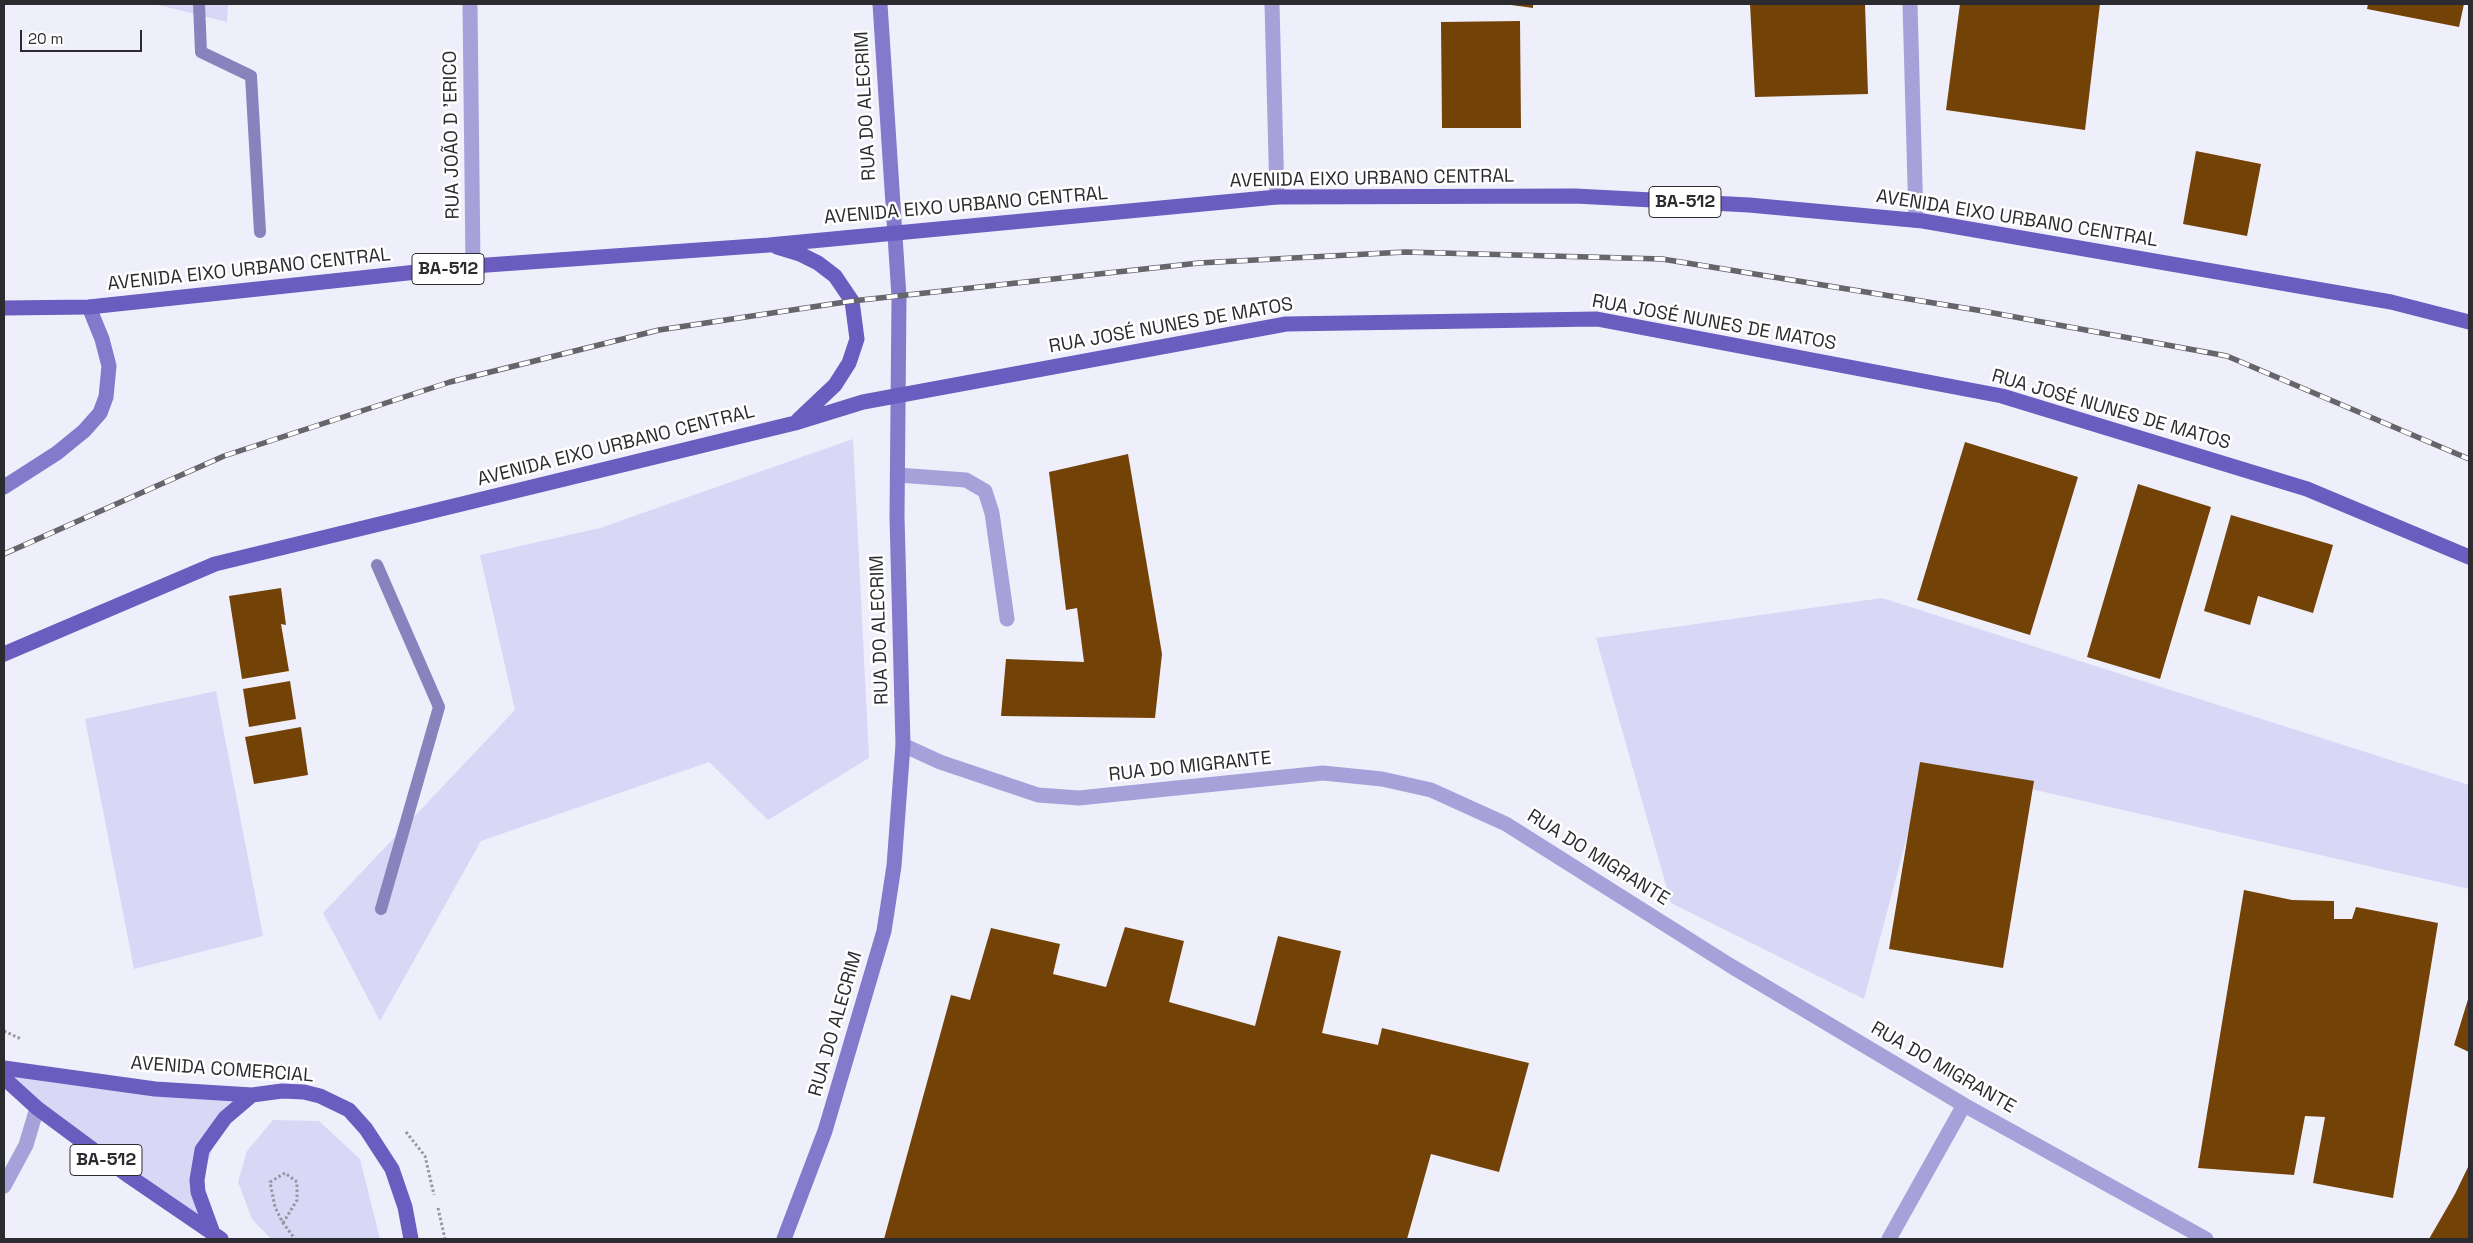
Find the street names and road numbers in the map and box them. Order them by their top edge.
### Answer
street label: RUA DO ALECRIM [851,31,881,181]
street label: RUA JOÃO D 'ERICO [439,50,465,220]
street label: AVENIDA EIXO URBANO CENTRAL [1229,165,1515,193]
street label: AVENIDA EIXO URBANO CENTRAL [823,182,1109,230]
street label: AVENIDA EIXO URBANO CENTRAL [1875,185,2159,253]
road number: BA-512 [1649,186,1721,218]
street label: AVENIDA EIXO URBANO CENTRAL [106,244,392,296]
road number: BA-512 [412,253,484,284]
street label: RUA JOSÉ NUNES DE MATOS [1590,290,1838,356]
street label: RUA JOSÉ NUNES DE MATOS [1047,293,1295,359]
street label: RUA JOSÉ NUNES DE MATOS [1989,365,2233,455]
street label: AVENIDA EIXO URBANO CENTRAL [475,400,757,492]
street label: RUA DO ALECRIM [866,555,894,705]
street label: RUA DO MIGRANTE [1108,747,1272,787]
street label: RUA DO MIGRANTE [1523,805,1673,911]
street label: RUA DO ALECRIM [804,949,868,1099]
street label: RUA DO MIGRANTE [1867,1017,2019,1119]
street label: AVENIDA COMERCIAL [130,1052,314,1088]
road number: BA-512 [70,1144,142,1176]

